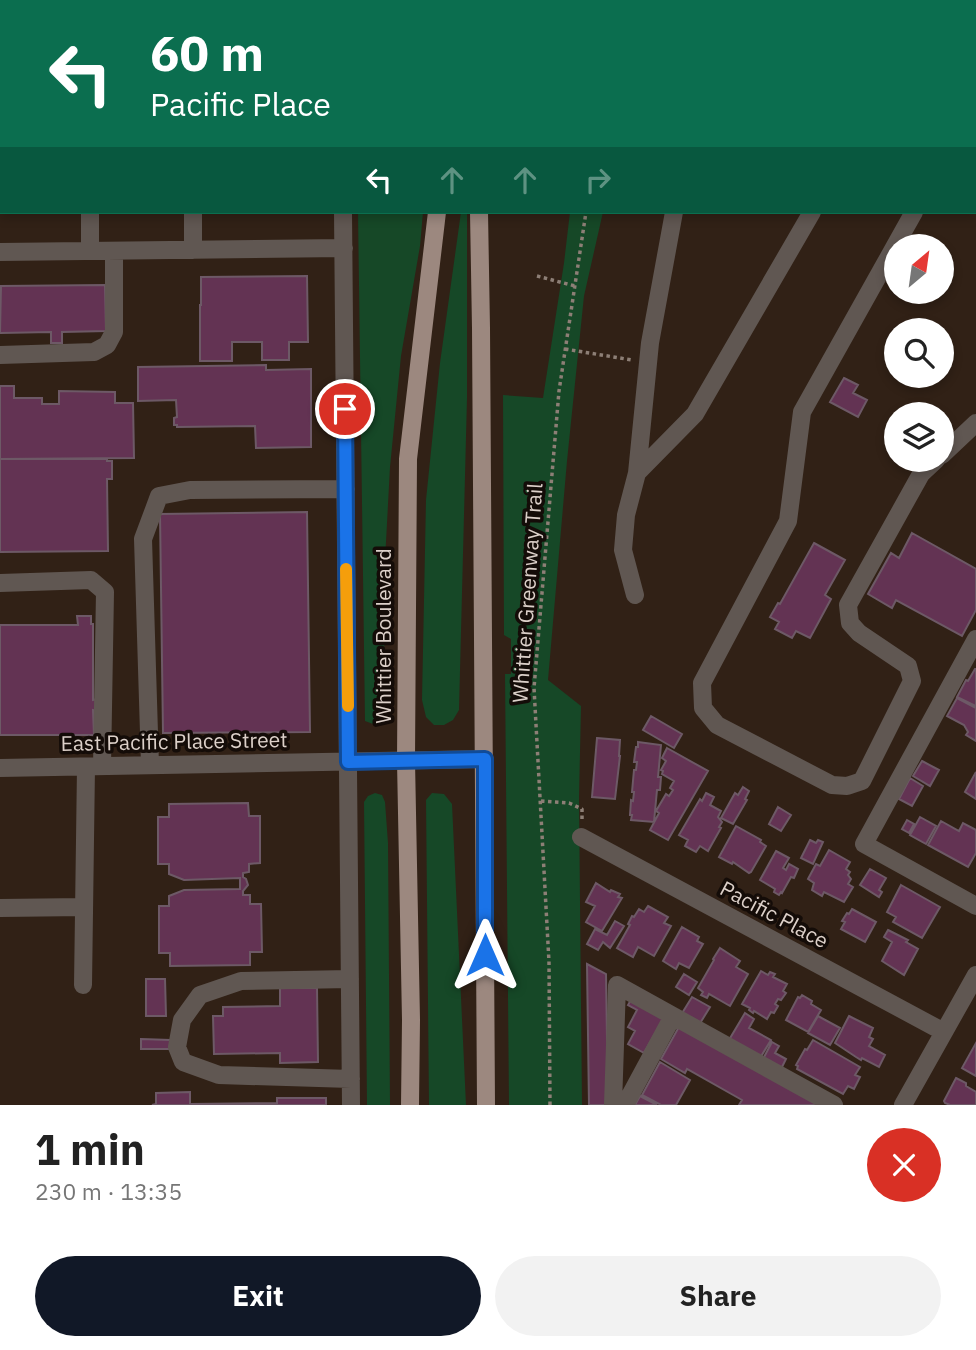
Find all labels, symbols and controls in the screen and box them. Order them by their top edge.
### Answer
text: 60 m [150,21,264,84]
icon: left [35,28,126,119]
text: Pacific Place [150,83,331,125]
icon: left [360,161,398,199]
icon: ahead [433,161,471,199]
icon: ahead [506,161,544,199]
icon: right [579,161,617,199]
north arrow [884,234,954,304]
map controls [884,234,954,472]
button: search [884,318,954,388]
pin [315,379,375,439]
icon: arrive [326,390,364,428]
button: layers [884,402,954,472]
street label: Whittier Greenway Trail [505,482,549,704]
street label: Whittier Boulevard [369,548,397,724]
street label: East Pacific Place Street [60,725,288,757]
street label: Pacific Place [716,874,833,954]
position arrow [448,918,522,992]
text: 1 min [35,1122,145,1177]
button: close [867,1128,941,1202]
text: 230 m · 13:35 [35,1176,182,1206]
button: Exit [35,1256,481,1336]
button: Share [495,1256,941,1336]

